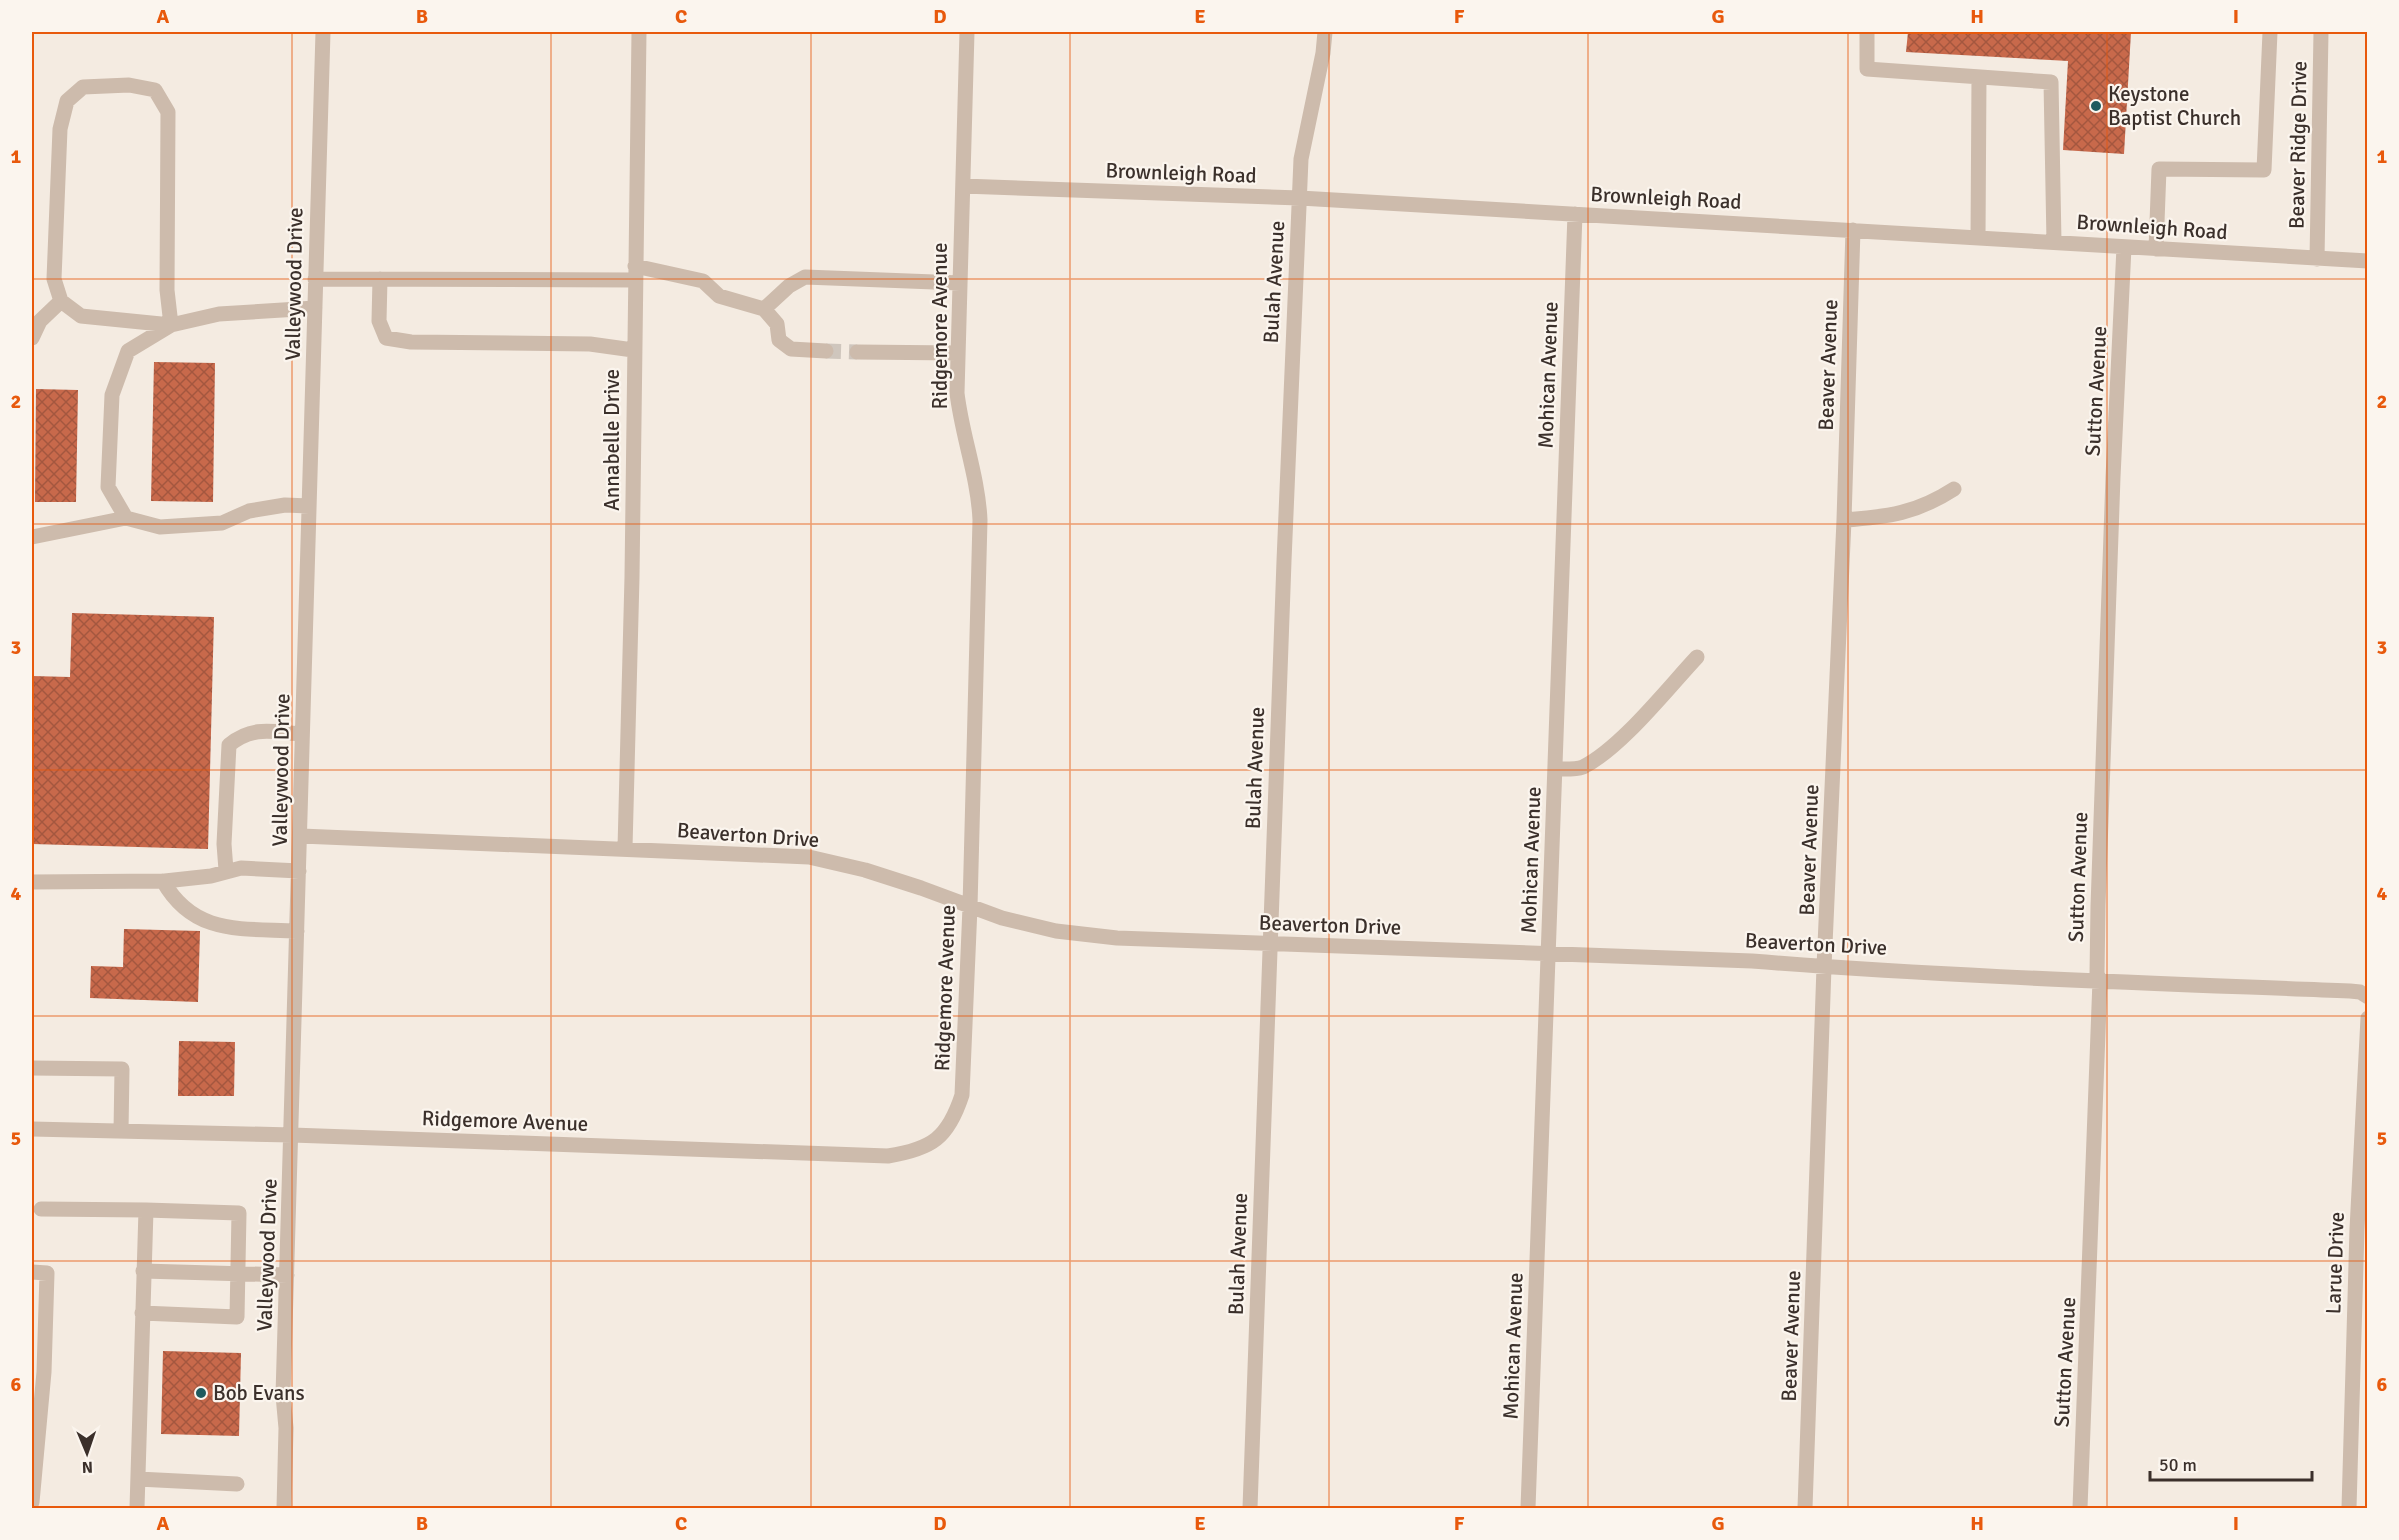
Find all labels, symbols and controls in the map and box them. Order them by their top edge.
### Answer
text: A [157,4,170,29]
text: B [416,4,428,29]
text: C [675,4,687,29]
text: D [933,4,947,29]
text: E [1194,4,1206,29]
text: F [1454,4,1465,29]
text: G [1711,4,1725,29]
text: H [1970,4,1984,29]
text: I [2233,4,2239,29]
street label: Beaver Ridge Drive [2284,61,2312,229]
place label: Keystone Baptist Church [2108,81,2241,131]
marker: Keystone Baptist Church [2089,99,2103,113]
text: 1 [11,144,22,169]
text: 1 [2377,144,2388,169]
street label: Brownleigh Road [1105,157,1257,189]
street label: Brownleigh Road [1590,181,1742,215]
street label: Valleywood Drive [280,207,308,361]
street label: Brownleigh Road [2076,209,2228,245]
street label: Bulah Avenue [1258,220,1290,344]
street label: Ridgemore Avenue [927,243,953,409]
street label: Beaver Avenue [1813,299,1843,431]
street label: Mohican Avenue [1532,301,1564,449]
street label: Sutton Avenue [2080,325,2112,457]
street label: Annabelle Drive [599,369,625,511]
text: 2 [11,389,21,414]
text: 2 [2377,389,2387,414]
text: 3 [11,635,21,660]
text: 3 [2377,635,2387,660]
street label: Valleywood Drive [267,693,295,847]
street label: Bulah Avenue [1240,706,1270,830]
street label: Beaver Avenue [1794,784,1824,916]
street label: Mohican Avenue [1515,786,1547,934]
street label: Sutton Avenue [2063,811,2093,943]
street label: Beaverton Drive [676,817,820,853]
text: 4 [11,881,22,906]
text: 4 [2377,881,2388,906]
street label: Ridgemore Avenue [929,904,961,1072]
street label: Beaverton Drive [1258,910,1402,940]
street label: Beaverton Drive [1744,927,1888,961]
street label: Ridgemore Avenue [421,1105,589,1137]
text: 5 [11,1126,21,1151]
text: 5 [2377,1126,2387,1151]
street label: Valleywood Drive [251,1178,283,1332]
street label: Bulah Avenue [1223,1192,1253,1316]
street label: Larue Drive [2320,1211,2350,1315]
street label: Beaver Avenue [1776,1270,1806,1402]
street label: Mohican Avenue [1497,1272,1529,1420]
street label: Sutton Avenue [2049,1296,2081,1428]
text: 6 [11,1372,22,1397]
text: 6 [2377,1372,2388,1397]
place label: Bob Evans [213,1380,305,1406]
marker: Bob Evans [194,1386,208,1400]
north arrow [57,1423,117,1483]
scale bar [2150,1444,2312,1482]
text: 50 m [2159,1454,2197,1476]
text: N [82,1457,93,1477]
text: A [157,1511,170,1536]
text: B [416,1511,428,1536]
text: C [675,1511,687,1536]
text: D [933,1511,947,1536]
text: E [1194,1511,1206,1536]
text: F [1454,1511,1465,1536]
text: G [1711,1511,1725,1536]
text: H [1970,1511,1984,1536]
text: I [2233,1511,2239,1536]

